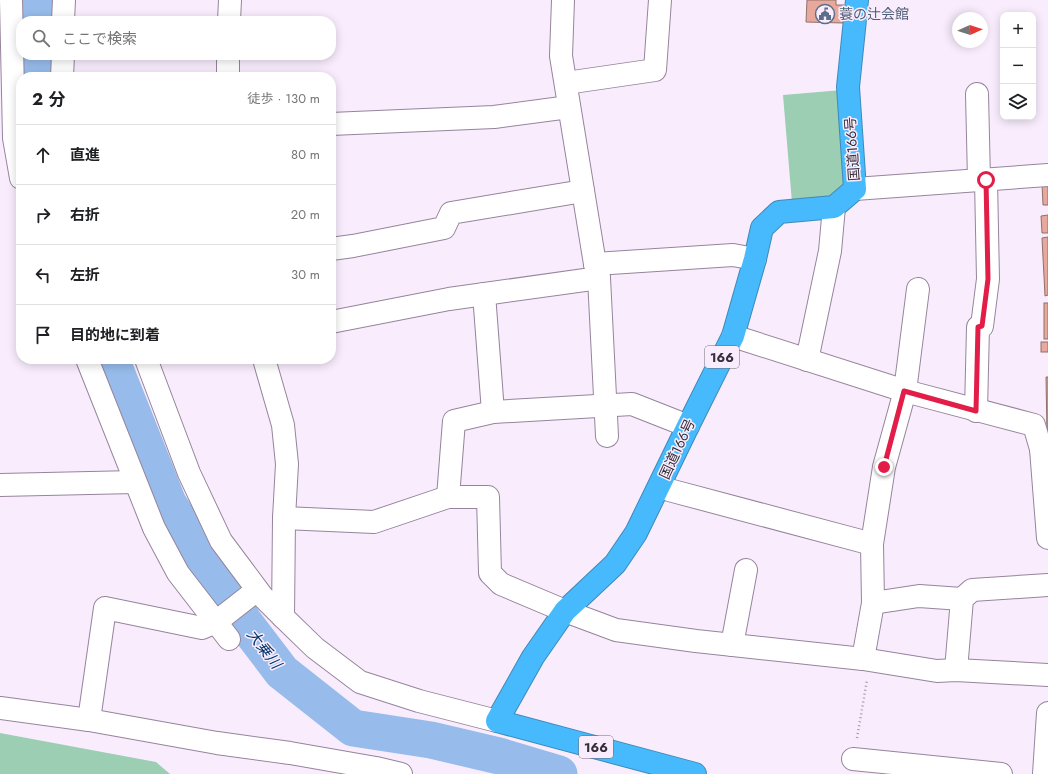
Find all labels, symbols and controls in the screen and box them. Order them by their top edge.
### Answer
public building icon: 蓑の辻会館 [814,3,836,25]
place label: 蓑の辻会館 [839,4,909,24]
north arrow [952,12,988,48]
map controls [1000,12,1036,120]
button: + [1000,12,1036,48]
search box [16,16,336,60]
icon: search [30,27,52,49]
text: ここで検索 [62,28,137,50]
button: − [1000,48,1036,84]
button: layers [1000,84,1036,120]
text: 2 分 [32,87,65,111]
text: 徒歩 · 130 m [248,89,320,108]
street label: 国道166号 [840,116,864,182]
icon: ahead [32,144,54,166]
text: 直進 [70,144,100,166]
text: 80 m [291,145,320,164]
route start [977,171,995,189]
icon: right [32,204,54,226]
text: 右折 [70,204,100,226]
text: 20 m [291,205,320,224]
icon: left [32,264,54,286]
text: 左折 [70,264,100,286]
text: 30 m [291,265,320,284]
icon: arrive [32,324,54,346]
text: 目的地に到着 [70,324,160,346]
road number: 166 [705,346,739,368]
street label: 国道166号 [654,416,700,482]
route end [875,458,893,476]
water label: 大乗川 [241,624,288,675]
road number: 166 [579,736,613,758]

